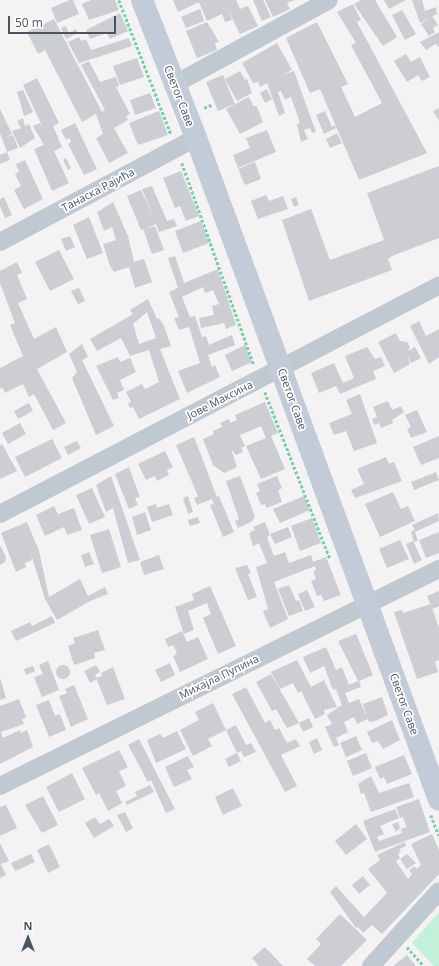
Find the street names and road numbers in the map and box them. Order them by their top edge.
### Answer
street label: Светог Саве [161,64,197,128]
street label: Танаска Рајића [59,165,137,215]
street label: Светог Саве [275,367,309,431]
street label: Јове Максина [185,378,255,422]
street label: Михајла Пупина [177,652,261,702]
street label: Светог Саве [387,672,421,736]

